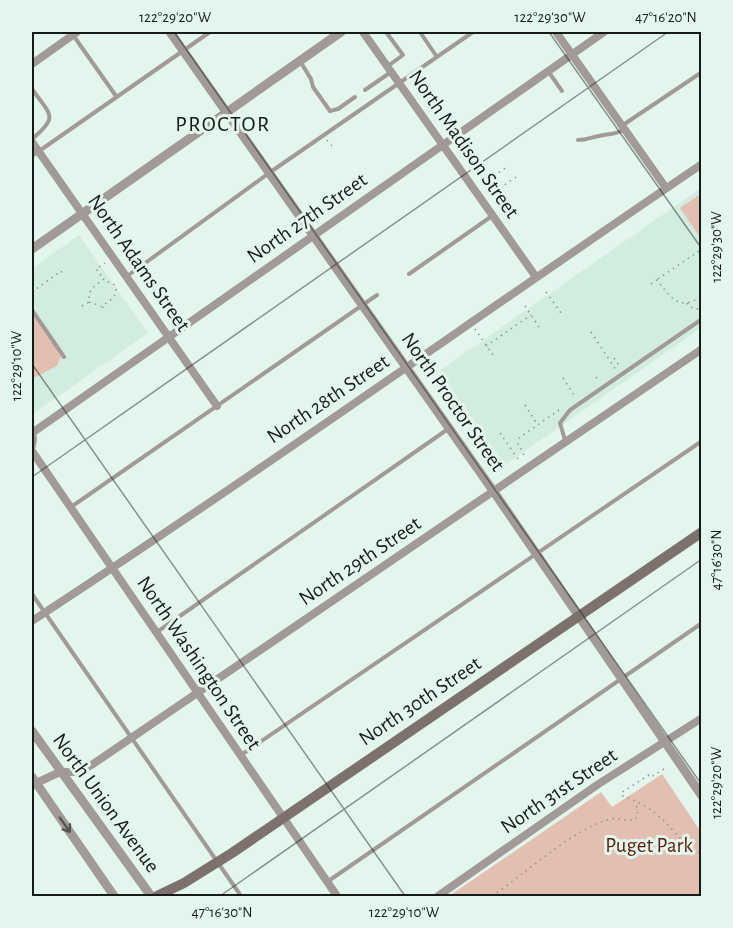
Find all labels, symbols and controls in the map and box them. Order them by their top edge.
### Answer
text: 122°29'20"W [139,10,212,25]
text: 122°29'30"W [514,10,586,25]
text: 47°16'20"N [635,10,697,25]
street label: North Madison Street [405,66,523,222]
district label: PROCTOR [175,113,271,135]
street label: North 27th Street [243,169,371,267]
street label: North Adams Street [84,191,194,335]
text: 122°29'30"W [709,211,724,283]
street label: North Proctor Street [397,329,509,475]
text: 122°29'10"W [9,330,24,401]
street label: North 28th Street [263,350,393,447]
street label: North 29th Street [295,512,425,609]
text: 47°16'30"N [709,529,724,591]
street label: North Washington Street [133,572,265,754]
street label: North 30th Street [355,652,485,749]
street label: North Union Avenue [49,730,163,876]
street label: North 31st Street [497,744,621,837]
text: 122°29'20"W [709,746,724,819]
one-way arrow [59,817,71,833]
park label: Puget Park [605,835,693,856]
text: 47°16'30"N [191,905,253,920]
text: 122°29'10"W [369,905,440,920]

